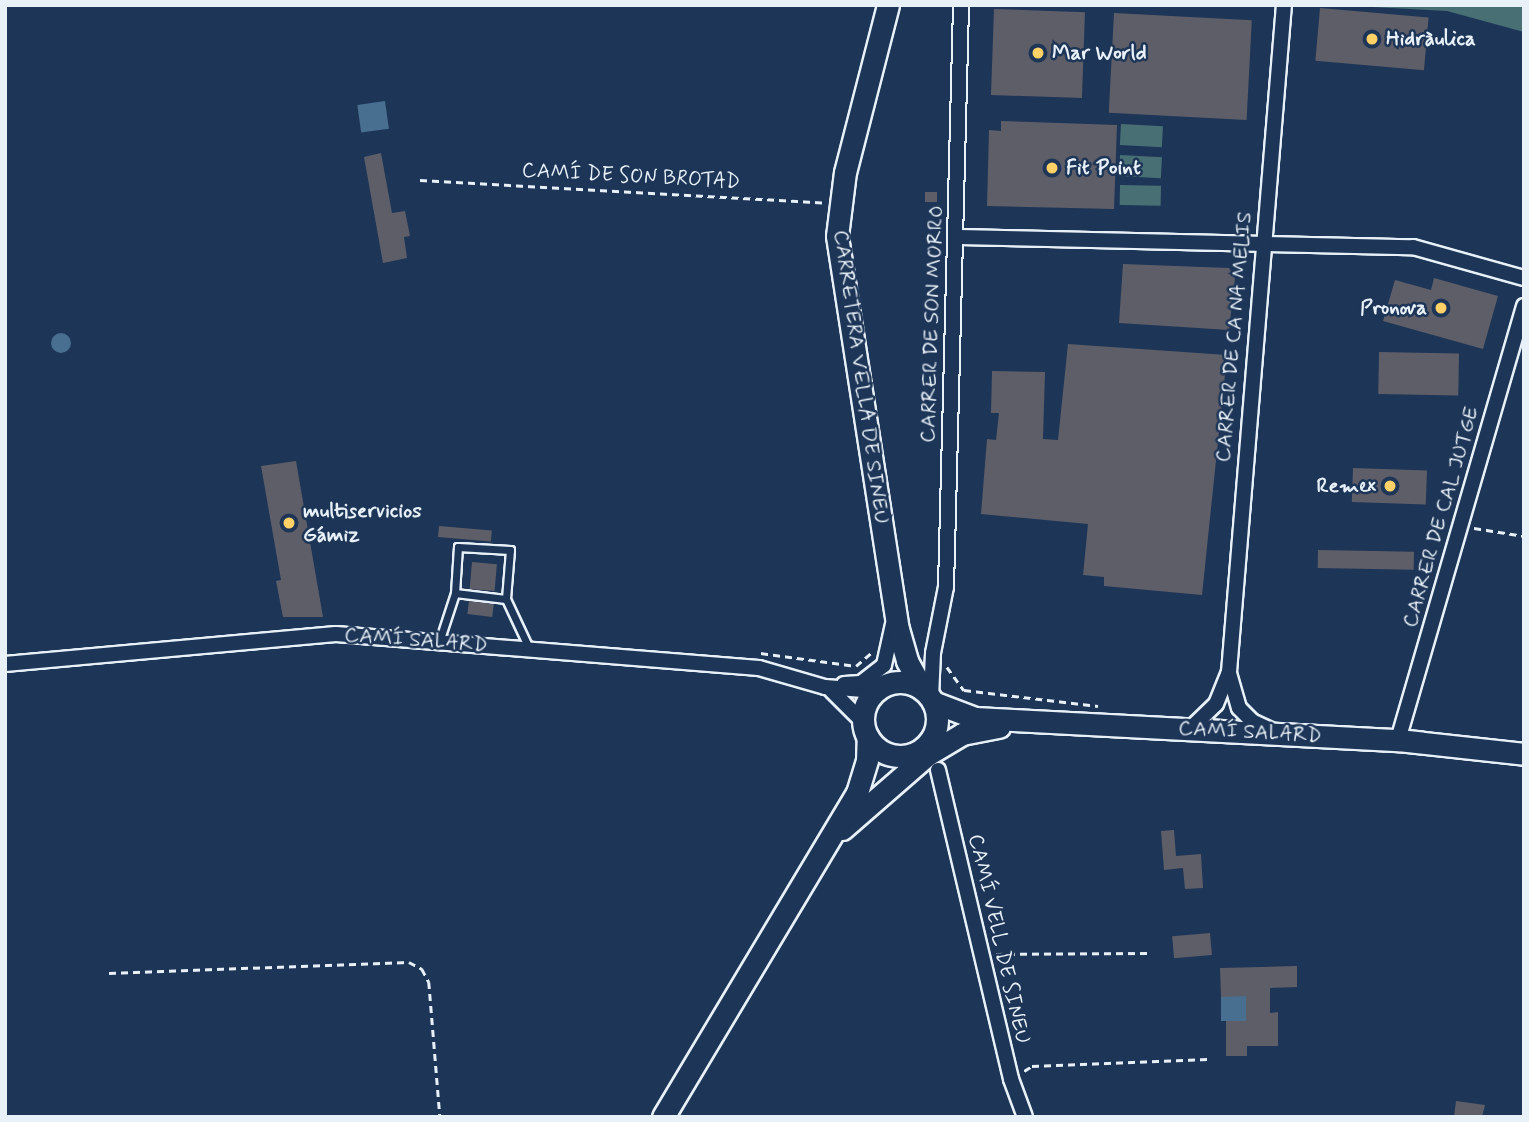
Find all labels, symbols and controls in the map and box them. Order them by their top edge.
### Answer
place label: Hidràulica [1386,26,1476,52]
marker: Hidràulica [1364,31,1380,47]
place label: Mar World [1052,40,1146,66]
marker: Mar World [1030,45,1046,61]
place label: Fit Point [1066,155,1141,181]
street label: CAMÍ DE SON BROTAD [520,158,742,194]
marker: Fit Point [1044,160,1060,176]
street label: CARRER DE SON MORRO [915,204,949,444]
street label: CARRER DE CA NA MELIS [1210,210,1258,464]
street label: CARRETERA VELLA DE SINEU [828,232,894,522]
place label: Pronova [1360,295,1427,321]
marker: Pronova [1433,300,1449,316]
street label: CARRER DE CAL JUTGE [1397,401,1485,633]
place label: Remex [1316,473,1376,499]
marker: Remex [1382,478,1398,494]
place label: multiservicios Gámiz [303,498,422,548]
marker: multiservicios Gámiz [281,515,297,531]
street label: CAMÍ SALARD [344,622,488,658]
street label: CAMÍ SALARD [1178,716,1322,748]
street label: CAMÍ VELL DE SINEU [962,831,1036,1047]

